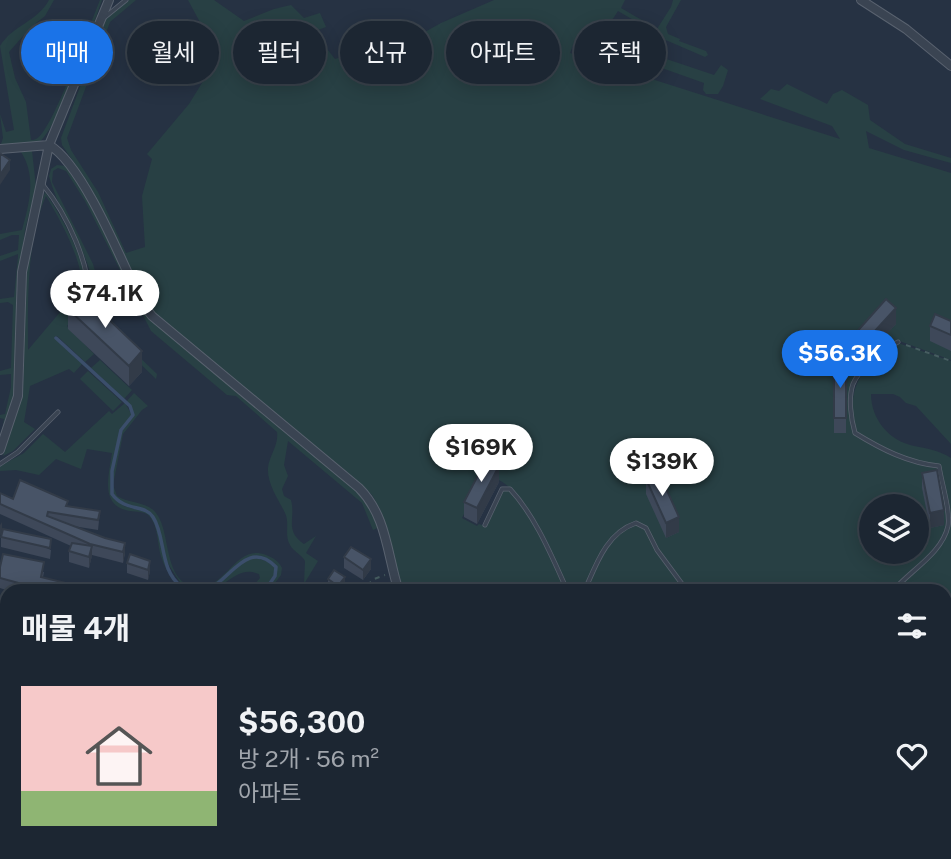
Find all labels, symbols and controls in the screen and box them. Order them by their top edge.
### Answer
chip: 매매 [21,21,113,84]
chip: 월세 [127,21,219,84]
chip: 필터 [233,21,326,84]
chip: 신규 [340,21,432,84]
chip: 아파트 [446,21,560,84]
chip: 주택 [574,21,666,84]
pin: $74.1K [48,270,162,330]
text: $74.1K [66,279,144,306]
pin: $56.3K [783,330,897,390]
text: $56.3K [798,339,882,366]
pin: $169K [432,424,530,484]
text: $169K [445,433,517,460]
pin: $139K [613,438,711,498]
text: $139K [626,447,698,474]
map controls [859,494,929,564]
button: layers [859,494,929,564]
icon: filters [893,607,931,645]
text: 매물 4개 [21,610,130,646]
text: $56,300 [238,704,365,740]
icon: home [77,714,161,798]
icon: heart [893,737,931,775]
text: 방 2개 · 56 m² [238,745,379,772]
text: 아파트 [238,779,301,806]

